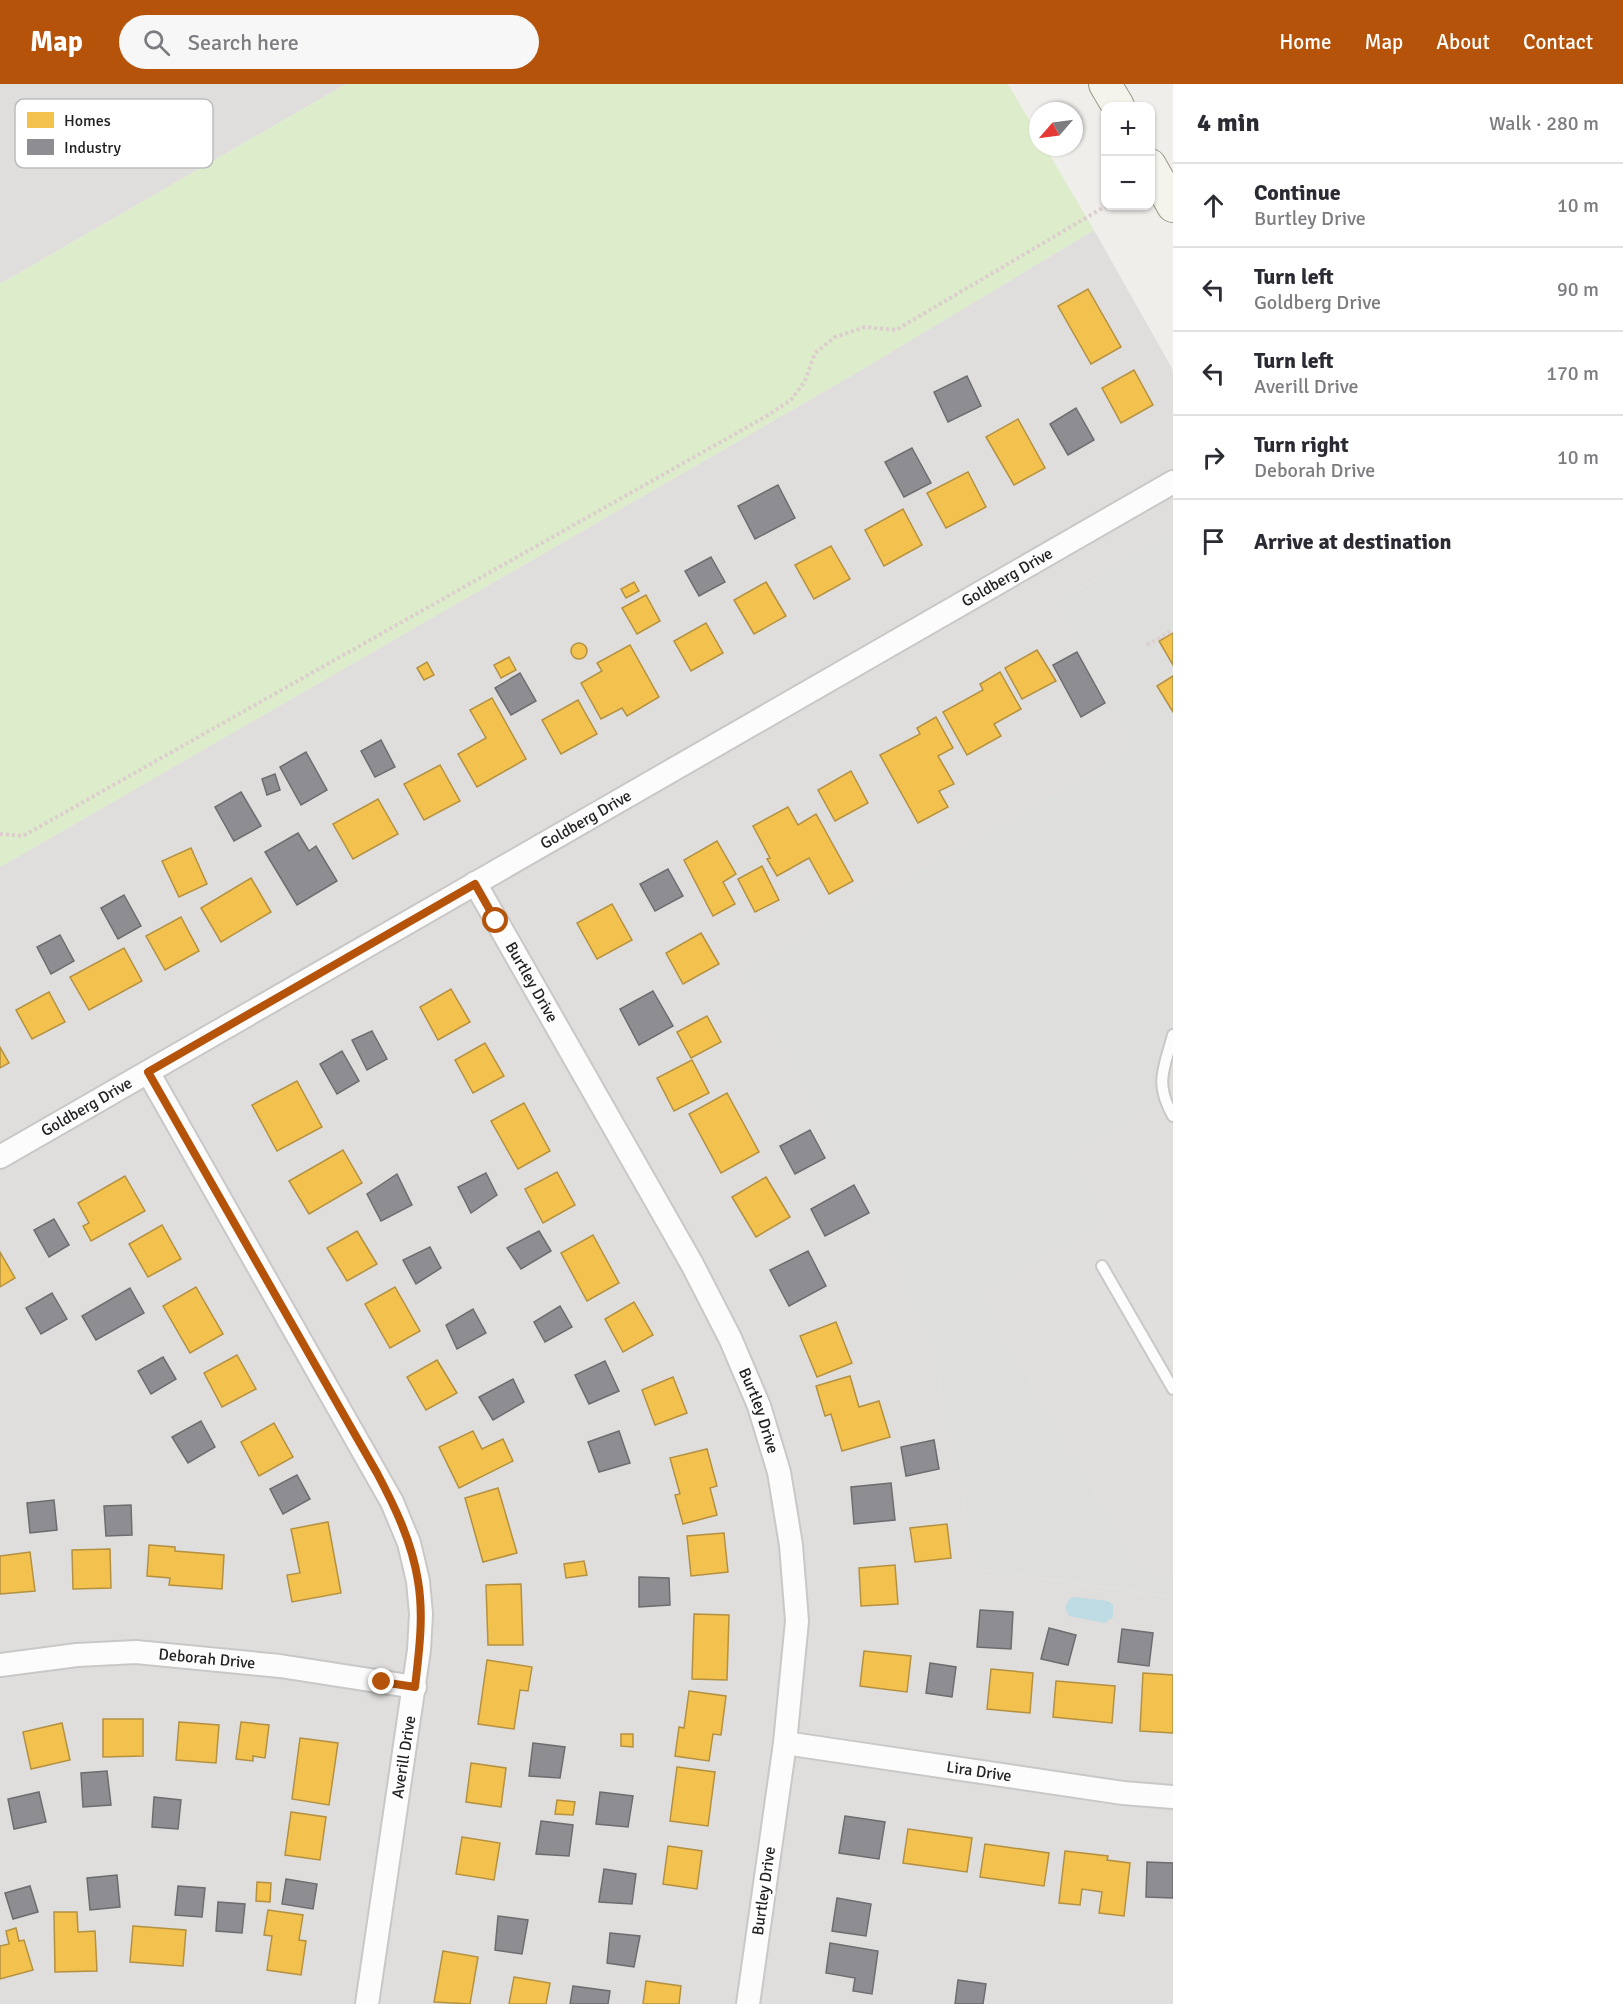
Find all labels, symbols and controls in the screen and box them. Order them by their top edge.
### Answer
search box [119,15,539,69]
text: Map [30,25,83,59]
icon: search [140,26,173,59]
text: Search here [188,29,299,56]
text: Home [1279,29,1332,55]
text: Map [1365,29,1403,55]
text: About [1436,29,1490,55]
text: Contact [1523,29,1593,55]
legend [15,99,213,168]
north arrow [1029,102,1083,156]
map controls [1101,102,1155,210]
button: + [1101,102,1155,156]
text: 4 min [1197,107,1260,139]
text: Homes [64,111,111,131]
text: Walk · 280 m [1489,111,1599,136]
text: Industry [64,138,122,158]
button: − [1101,156,1155,210]
text: Continue [1254,179,1341,206]
icon: ahead [1197,189,1230,222]
text: 10 m [1557,193,1599,218]
text: Burtley Drive [1254,206,1366,231]
text: Turn left [1254,263,1334,290]
icon: left [1197,273,1230,306]
text: 90 m [1557,277,1599,302]
text: Goldberg Drive [1254,290,1381,315]
text: Turn left [1254,347,1334,374]
icon: left [1197,357,1230,390]
text: 170 m [1546,361,1599,386]
text: Averill Drive [1254,374,1359,399]
text: Turn right [1254,431,1349,458]
icon: right [1197,441,1230,474]
text: 10 m [1557,445,1599,470]
text: Deborah Drive [1254,458,1375,483]
icon: arrive [1197,525,1230,558]
text: Arrive at destination [1254,528,1451,555]
street label: Goldberg Drive [958,543,1056,611]
street label: Goldberg Drive [537,786,635,854]
route start [482,907,508,933]
street label: Burtley Drive [501,938,562,1026]
street label: Goldberg Drive [38,1073,136,1141]
street label: Burtley Drive [734,1365,783,1456]
street label: Deborah Drive [158,1644,256,1674]
route end [368,1668,394,1694]
street label: Averill Drive [388,1714,420,1800]
street label: Lira Drive [945,1757,1013,1786]
street label: Burtley Drive [748,1845,780,1937]

